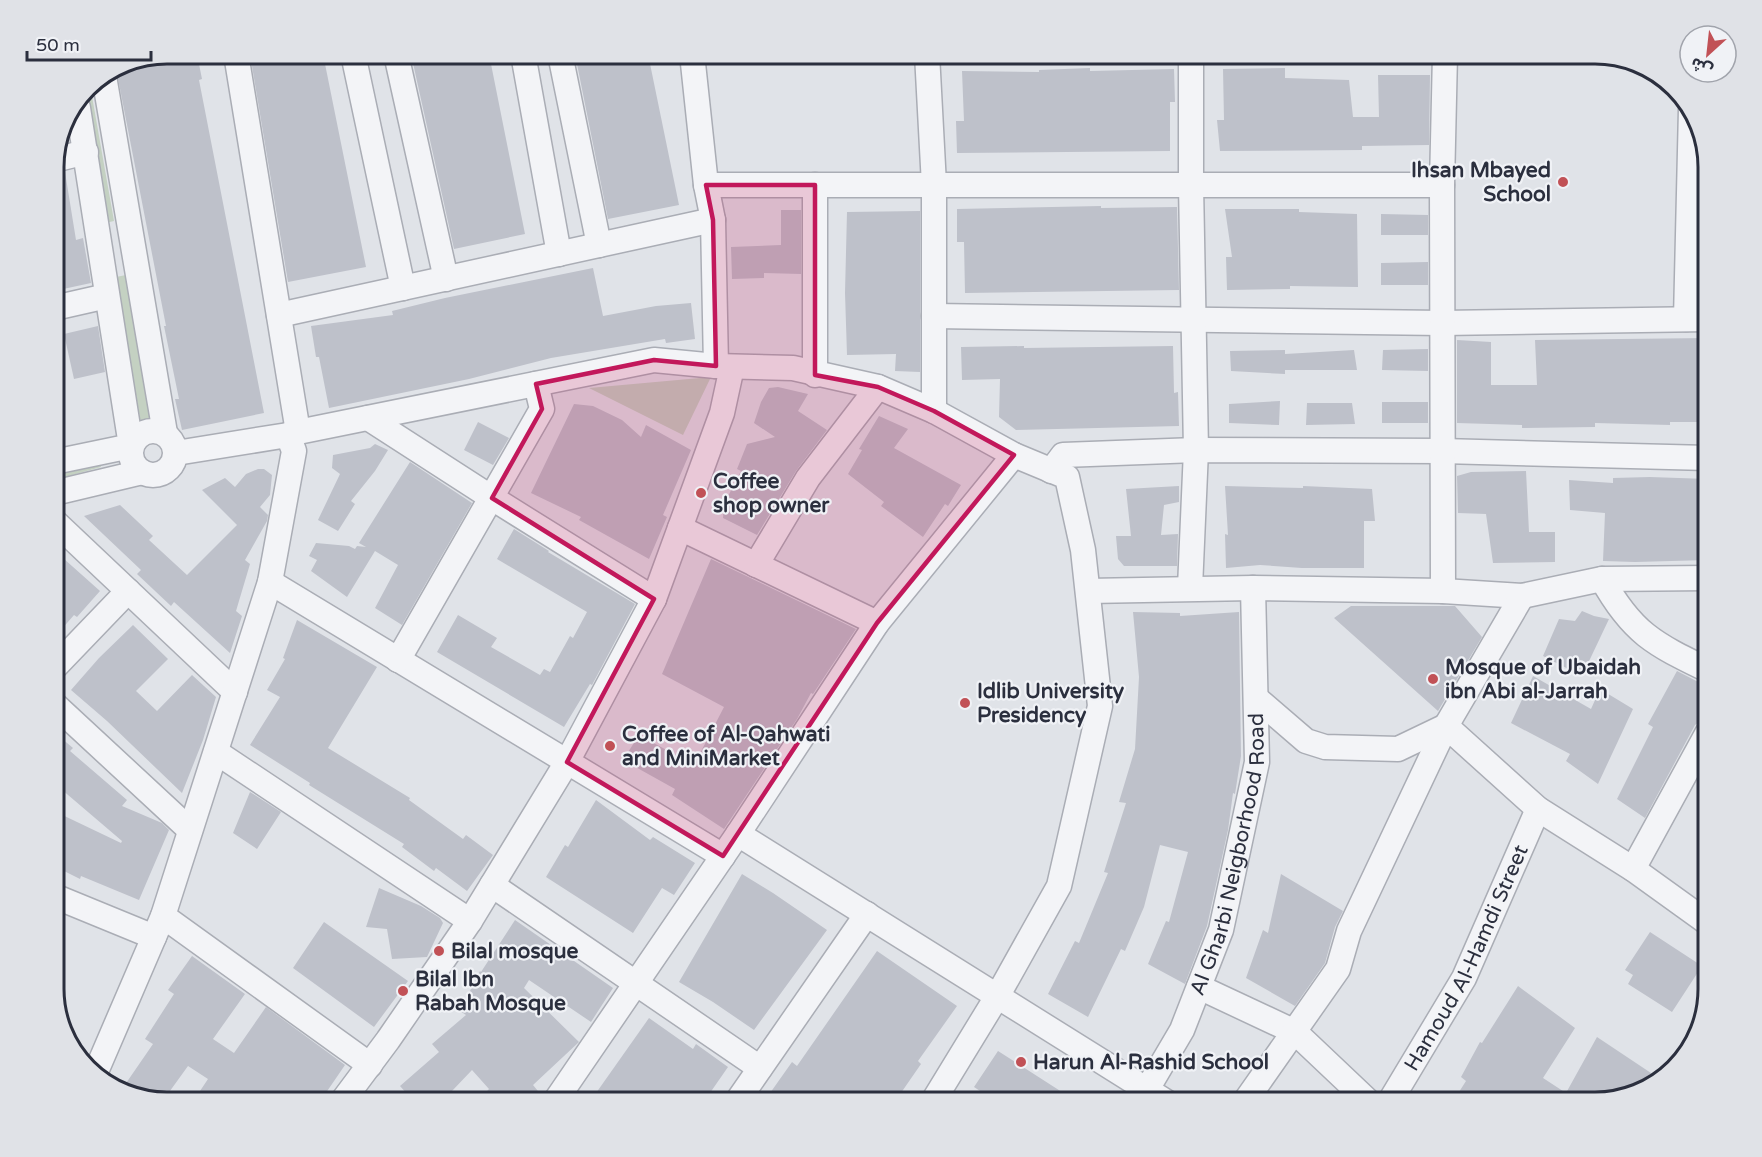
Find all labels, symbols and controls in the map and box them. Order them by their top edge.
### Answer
scale bar [27,24,152,62]
north arrow [1678,24,1738,84]
text: 50 m [36,34,80,56]
text: ش [1687,53,1716,80]
place label: Ihsan Mbayed School [1411,158,1551,207]
marker: Ihsan Mbayed School [1556,175,1570,189]
place label: Coffee shop owner [713,469,830,518]
marker: Coffee shop owner [694,486,708,500]
place label: Mosque of Ubaidah ibn Abi al-Jarrah [1445,655,1641,704]
marker: Mosque of Ubaidah ibn Abi al-Jarrah [1426,672,1440,686]
place label: Idlib University Presidency [977,679,1125,728]
marker: Idlib University Presidency [958,696,972,710]
street label: Al Gharbi Neigborhood Road [1184,713,1270,999]
place label: Coffee of Al-Qahwati and MiniMarket [622,722,831,771]
marker: Coffee of Al-Qahwati and MiniMarket [603,739,617,753]
street label: Hamoud Al-Hamdi Street [1399,841,1533,1075]
place label: Bilal mosque [451,939,578,964]
marker: Bilal mosque [432,944,446,958]
place label: Bilal Ibn Rabah Mosque [415,967,566,1016]
marker: Bilal Ibn Rabah Mosque [396,984,410,998]
place label: Harun Al-Rashid School [1033,1050,1269,1075]
marker: Harun Al-Rashid School [1014,1055,1028,1069]

